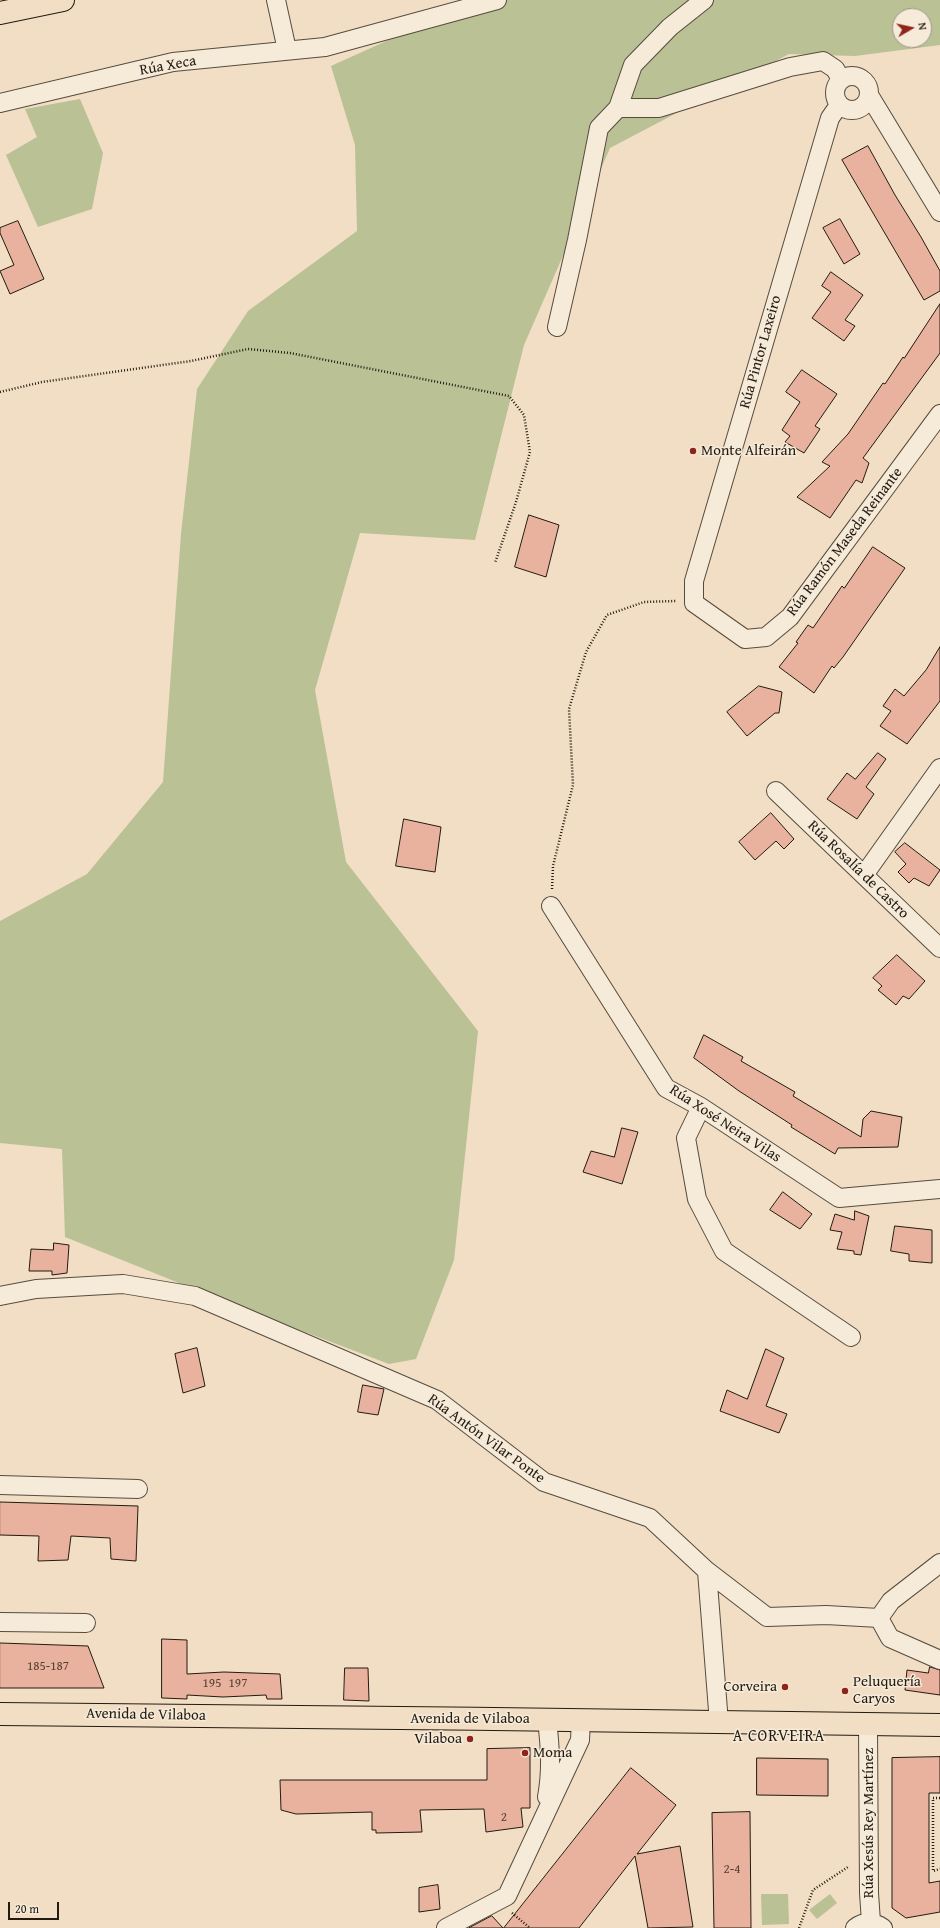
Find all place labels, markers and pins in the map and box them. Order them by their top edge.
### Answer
place label: Monte Alfeirán [701,442,796,460]
marker: Monte Alfeirán [688,446,698,456]
place label: Peluquería Caryos [853,1673,921,1708]
place label: Corveira [724,1678,777,1696]
marker: Corveira [780,1682,790,1692]
marker: Peluquería Caryos [840,1686,850,1696]
place label: Vilaboa [414,1730,462,1748]
marker: Vilaboa [465,1734,475,1744]
place label: Moma [533,1744,572,1762]
marker: Moma [520,1748,530,1758]

